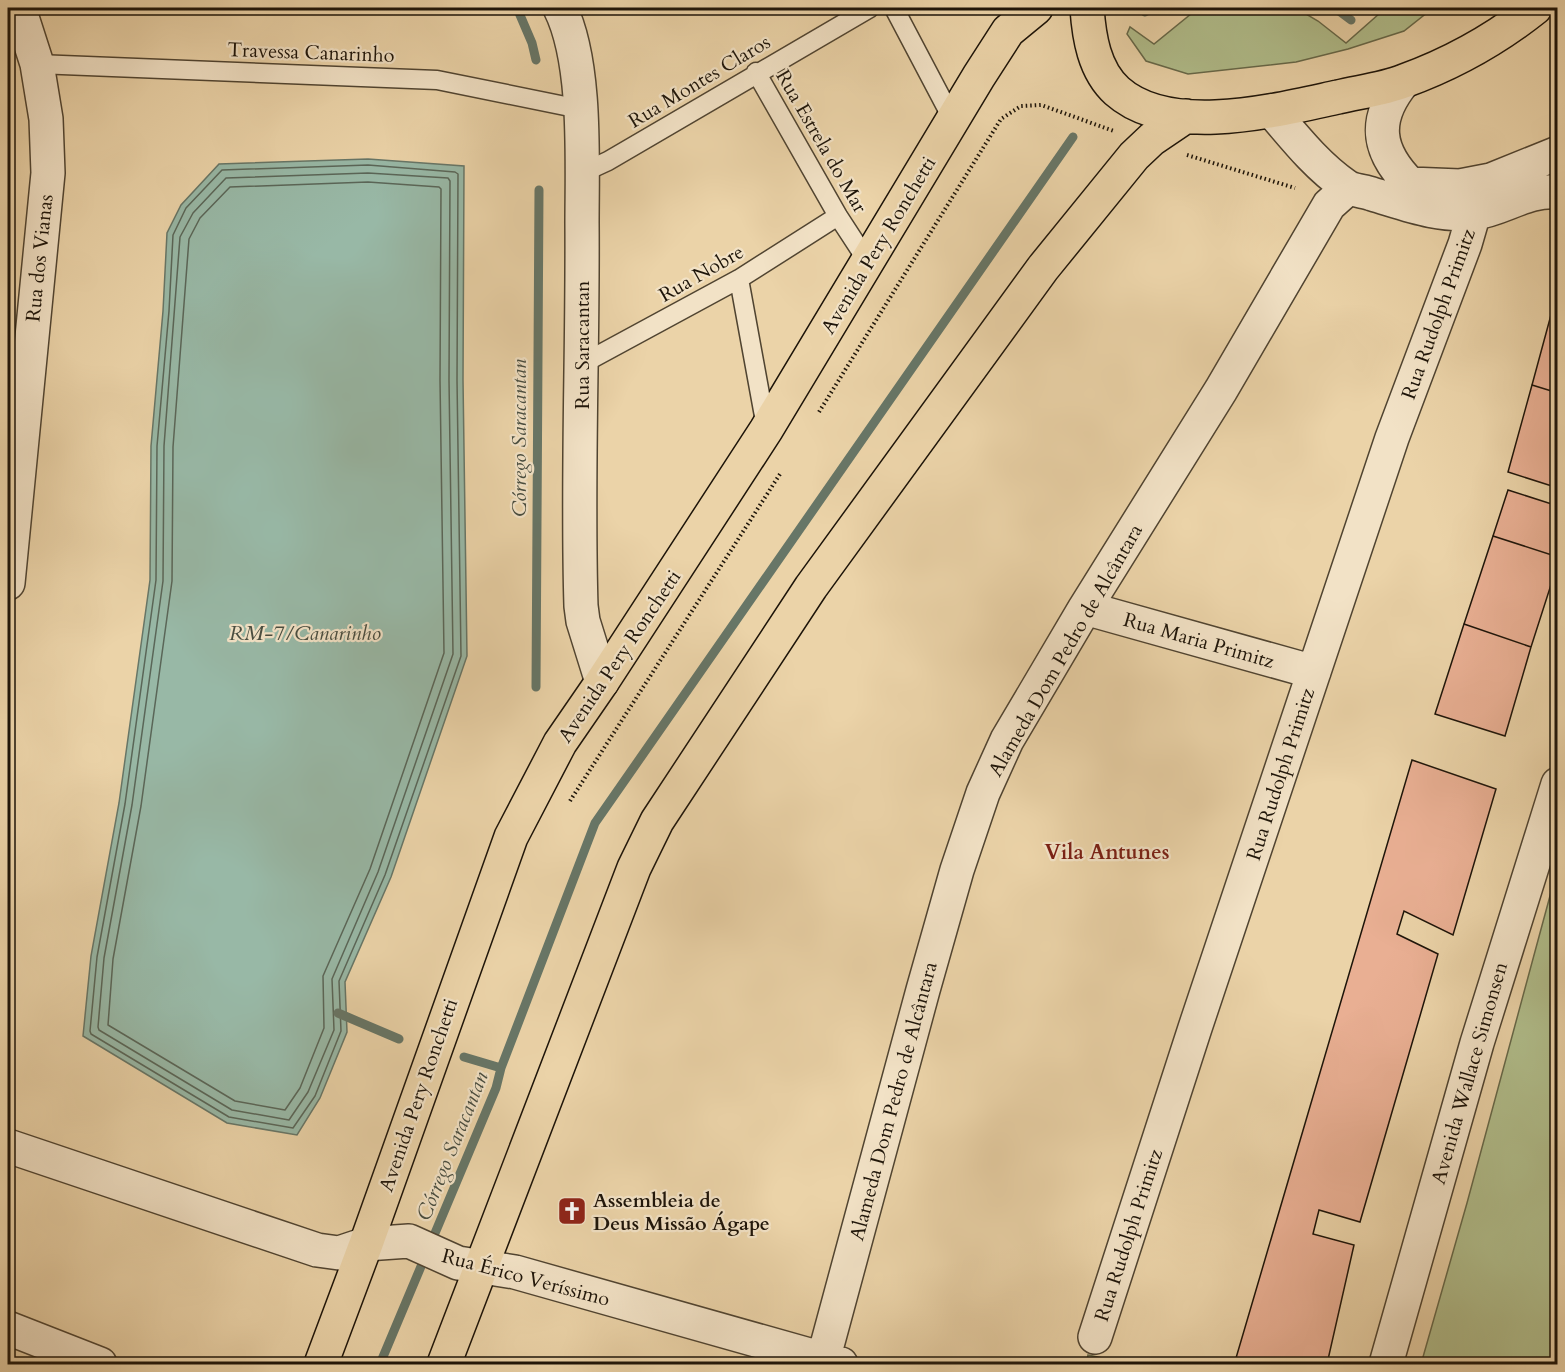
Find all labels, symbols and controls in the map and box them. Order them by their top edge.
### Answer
street label: Rua Montes Claros [623,28,775,135]
street label: Travessa Canarinho [227,36,395,69]
street label: Rua Estrela do Mar [770,65,874,218]
street label: Avenida Pery Ronchetti [815,151,942,339]
street label: Rua dos Vianas [19,193,60,323]
street label: Rua Rudolph Primitz [1395,225,1482,403]
street label: Rua Nobre [654,238,749,309]
street label: Rua Saracantan [569,280,596,409]
water label: Córrego Saracantan [505,358,534,517]
street label: Alameda Dom Pedro de Alcântara [982,519,1149,781]
street label: Avenida Pery Ronchetti [552,564,687,748]
street label: Rua Maria Primitz [1120,606,1278,675]
water label: RM-7/Canarinho [229,619,381,648]
street label: Rua Rudolph Primitz [1240,684,1321,864]
district label: Vila Antunes [1045,838,1169,867]
street label: Alameda Dom Pedro de Alcântara [843,958,944,1243]
street label: Avenida Wallace Simonsen [1425,958,1514,1187]
street label: Avenida Pery Ronchetti [373,995,464,1195]
water label: Córrego Saracantan [409,1067,496,1225]
street label: Rua Rudolph Primitz [1088,1145,1169,1325]
place label: Assembleia de Deus Missão Ágape [593,1187,770,1237]
church icon: Assembleia de Deus Missão Ágape [556,1195,588,1227]
street label: Rua Érico Veríssimo [439,1242,613,1313]

